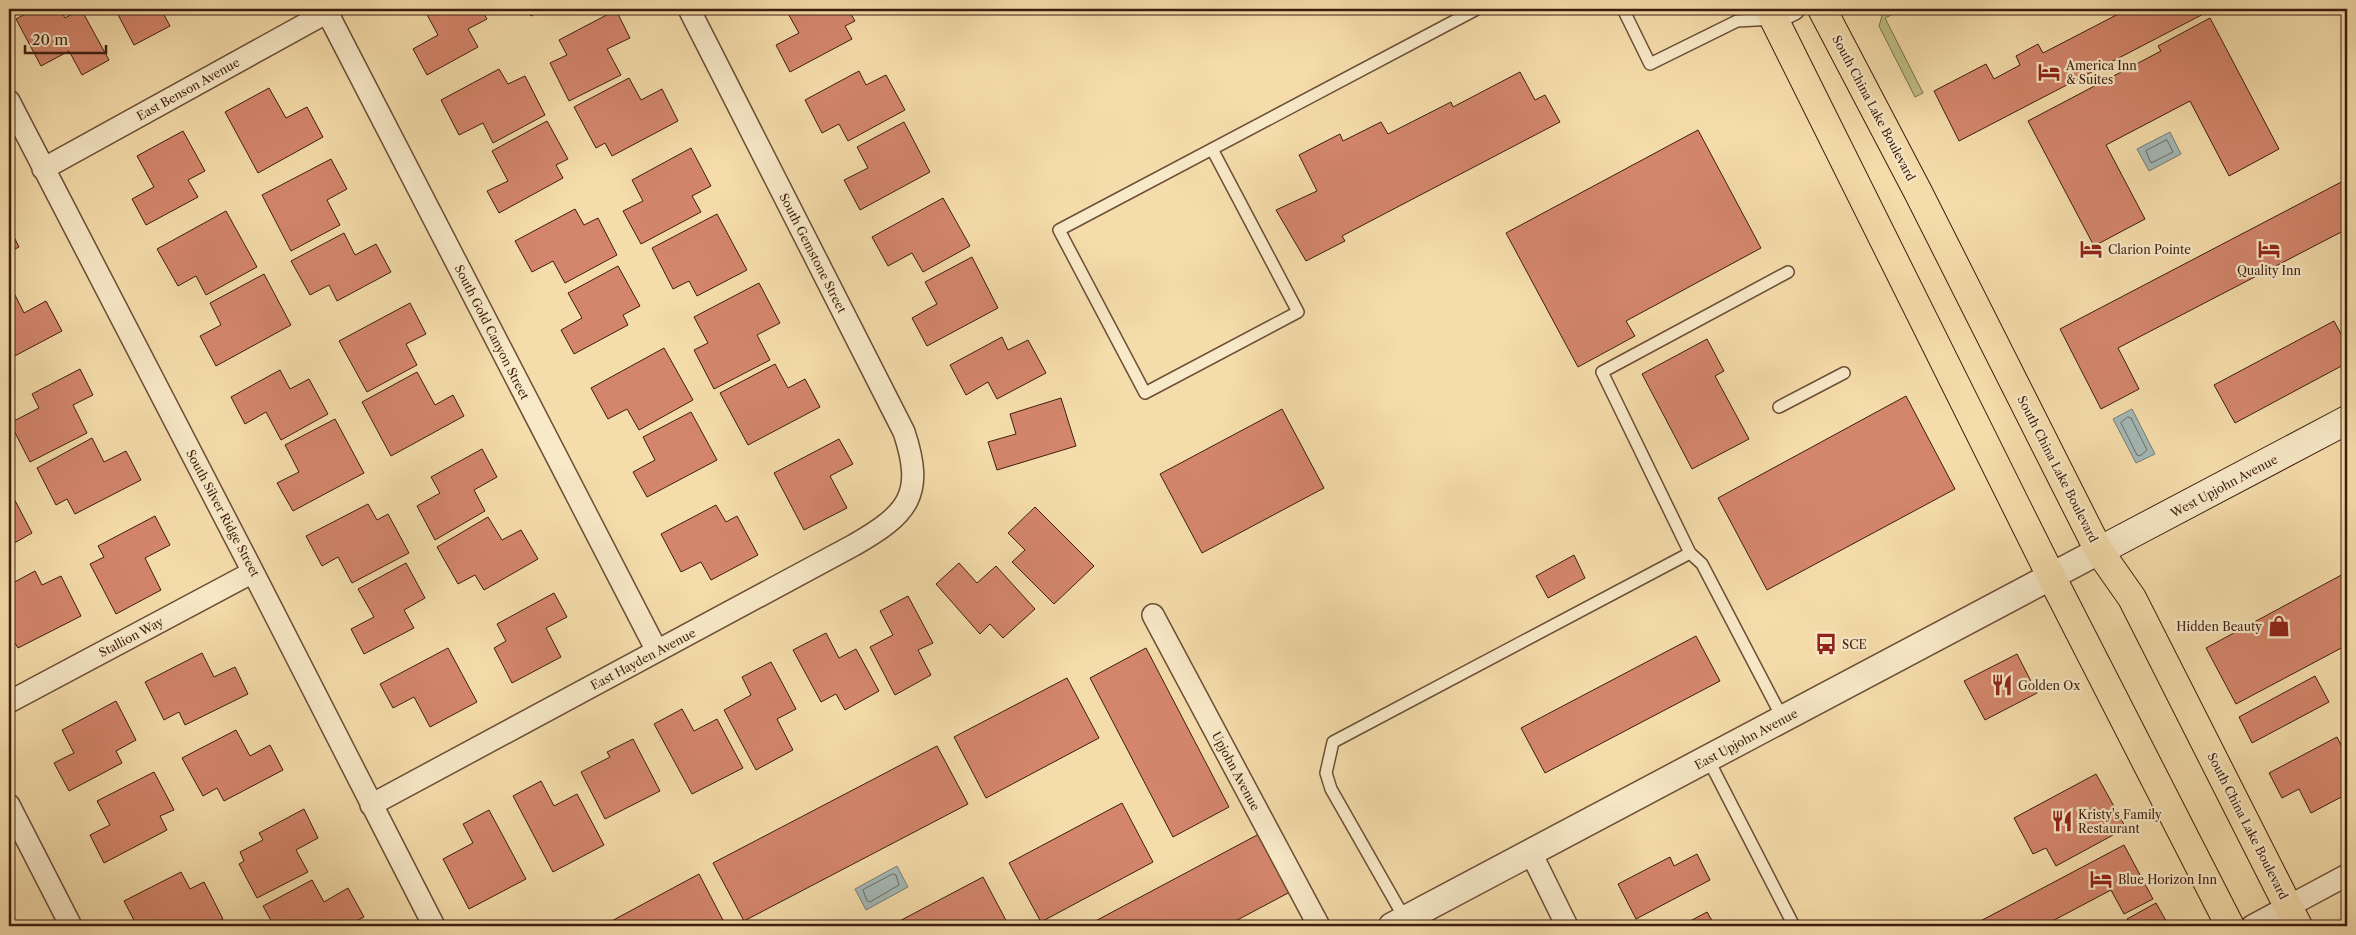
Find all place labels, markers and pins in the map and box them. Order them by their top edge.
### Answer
place label: America Inn & Suites [2065,58,2137,87]
hotel icon: America Inn & Suites [2036,59,2062,85]
hotel icon: Clarion Pointe [2078,236,2104,262]
hotel icon: Quality Inn [2256,236,2282,262]
place label: Clarion Pointe [2108,242,2191,257]
place label: Quality Inn [2237,263,2302,278]
shop icon: Hidden Beauty [2266,613,2292,639]
place label: Hidden Beauty [2176,619,2262,634]
bus stop icon: SCE [1813,631,1839,657]
place label: SCE [1842,637,1867,652]
restaurant icon: Golden Ox [1989,672,2015,698]
place label: Golden Ox [2018,678,2080,693]
place label: Kristy's Family Restaurant [2078,807,2162,836]
restaurant icon: Kristy's Family Restaurant [2049,808,2075,834]
hotel icon: Blue Horizon Inn [2088,866,2114,892]
place label: Blue Horizon Inn [2118,872,2218,887]

